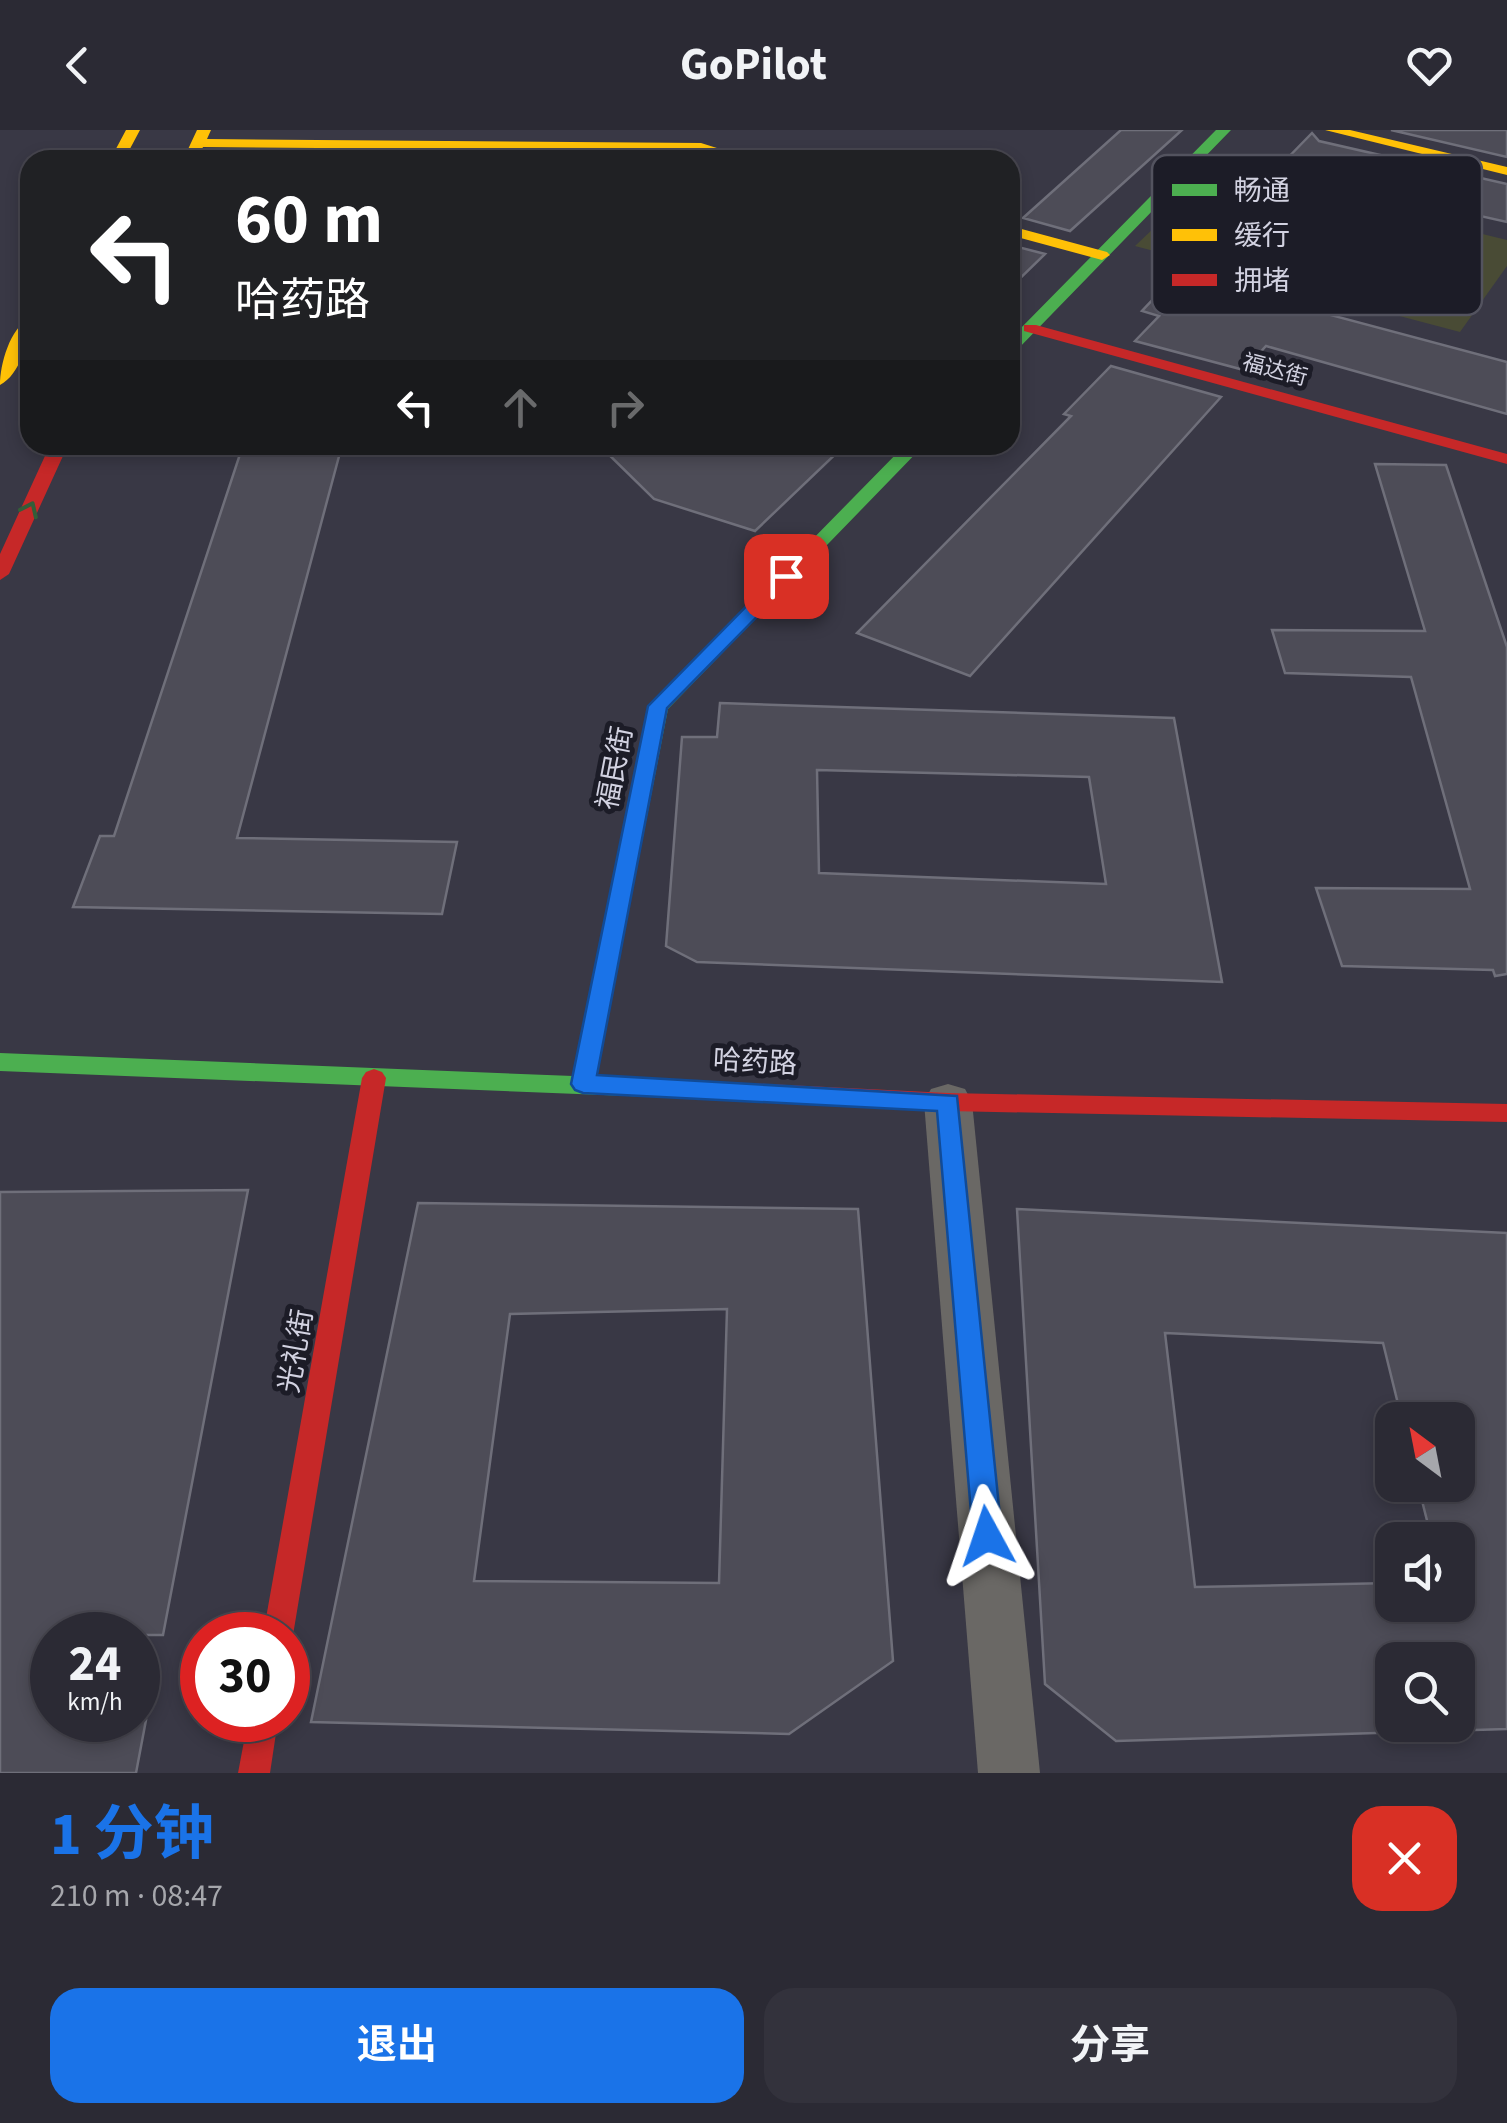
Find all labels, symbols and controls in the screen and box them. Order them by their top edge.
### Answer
text: GoPilot [680,33,827,97]
icon: back [50,38,105,93]
icon: heart [1402,38,1457,93]
legend [1152,155,1482,315]
text: 60 m [235,170,383,270]
text: 畅通 [1234,171,1290,211]
icon: left [70,190,200,320]
text: 缓行 [1234,216,1290,256]
text: 拥堵 [1234,261,1290,301]
text: 哈药路 [235,269,370,333]
street label: 福达街 [1239,346,1311,394]
icon: left [388,380,443,435]
icon: ahead [493,380,548,435]
icon: right [598,380,653,435]
one-way arrow [17,502,37,520]
pin [744,534,829,619]
icon: arrive [759,549,814,604]
street label: 福民街 [587,723,643,813]
street label: 哈药路 [712,1040,798,1084]
street label: 光礼街 [269,1306,323,1396]
north arrow [1375,1402,1475,1502]
map controls [1375,1402,1475,1742]
position arrow [935,1484,1039,1588]
button: sound [1375,1522,1475,1622]
speed limit sign: 30 [180,1612,310,1742]
text: 24 [69,1629,121,1700]
button: search [1375,1642,1475,1742]
text: km/h [67,1684,123,1720]
text: 1 分钟 [50,1793,214,1878]
button: close [1352,1806,1457,1911]
text: 210 m · 08:47 [50,1873,223,1919]
button: 退出 [50,1988,744,2103]
button: 分享 [764,1988,1457,2103]

